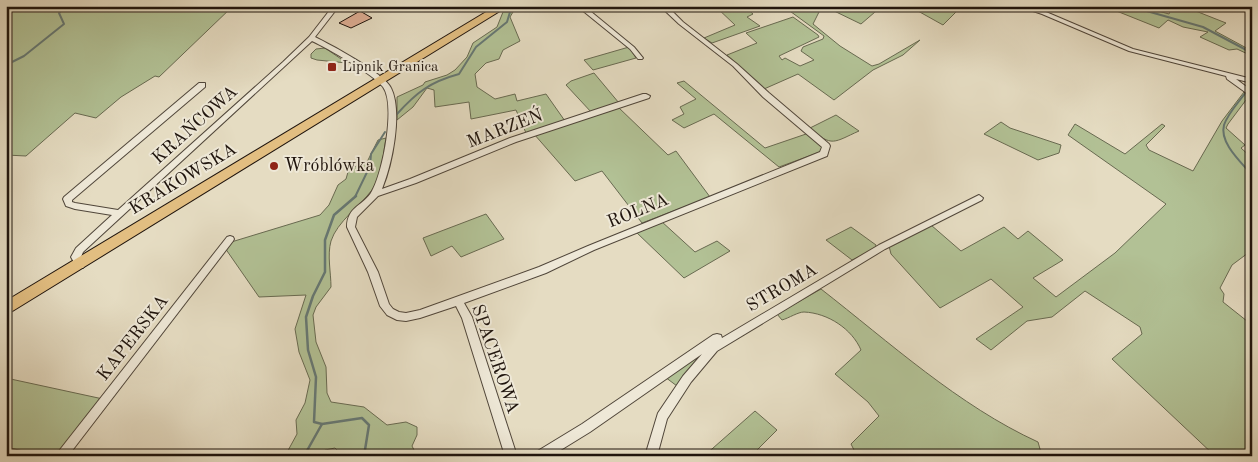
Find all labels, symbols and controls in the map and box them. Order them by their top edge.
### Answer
place label: Lipnik Granica [342,60,439,75]
marker: Lipnik Granica [326,61,338,73]
street label: KRAŃCOWA [146,78,241,168]
street label: MARZEŃ [463,102,546,152]
street label: KRAKOWSKA [126,140,240,218]
place label: Wróblówka [284,157,375,175]
marker: Wróblówka [268,160,280,172]
street label: ROLNA [605,190,672,231]
street label: STROMA [744,260,821,315]
street label: KAPERSKA [94,292,172,384]
street label: SPACEROWA [468,302,522,416]

